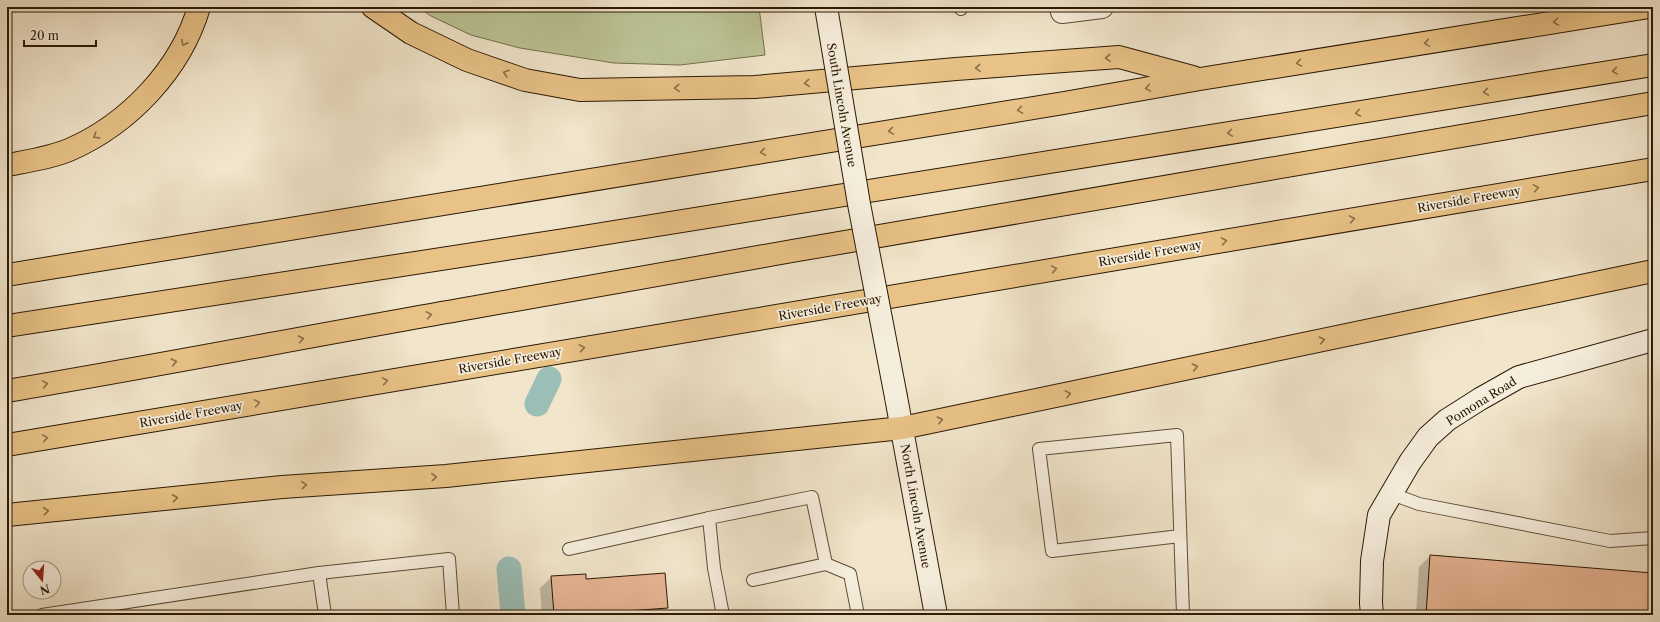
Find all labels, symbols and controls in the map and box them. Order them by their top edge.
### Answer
one-way arrow [1552,17,1559,26]
scale bar [24,22,96,48]
text: 20 m [30,28,59,43]
one-way arrow [1424,38,1430,46]
one-way arrow [181,39,189,46]
street label: South Lincoln Avenue [824,42,860,169]
one-way arrow [1105,54,1111,63]
one-way arrow [1296,58,1302,67]
one-way arrow [975,63,981,72]
one-way arrow [1611,66,1618,75]
one-way arrow [503,69,510,78]
one-way arrow [804,78,810,87]
one-way arrow [1145,83,1151,92]
one-way arrow [674,84,680,92]
one-way arrow [1483,87,1489,96]
one-way arrow [1017,105,1023,114]
one-way arrow [1355,108,1361,117]
one-way arrow [888,126,894,135]
one-way arrow [1226,128,1233,137]
one-way arrow [93,131,100,138]
one-way arrow [760,147,766,156]
street label: Riverside Freeway [1416,182,1522,215]
one-way arrow [1532,184,1539,193]
one-way arrow [1349,215,1355,224]
street label: Riverside Freeway [1097,236,1203,269]
one-way arrow [1221,237,1227,246]
one-way arrow [1051,265,1057,274]
street label: Riverside Freeway [777,290,883,323]
one-way arrow [426,311,432,320]
one-way arrow [298,335,304,343]
one-way arrow [1319,337,1325,345]
street label: Riverside Freeway [457,343,563,376]
one-way arrow [579,345,585,353]
one-way arrow [170,359,177,367]
one-way arrow [1192,363,1198,372]
street label: Pomona Road [1443,373,1520,429]
one-way arrow [382,378,388,386]
one-way arrow [42,381,49,389]
one-way arrow [1064,390,1071,398]
street label: Riverside Freeway [138,397,244,430]
one-way arrow [253,399,260,408]
one-way arrow [937,416,943,425]
one-way arrow [42,434,49,443]
street label: North Lincoln Avenue [898,443,934,570]
one-way arrow [431,472,437,481]
one-way arrow [301,481,308,490]
one-way arrow [172,493,178,502]
one-way arrow [43,507,49,516]
north arrow [22,560,62,600]
text: N [38,581,52,598]

